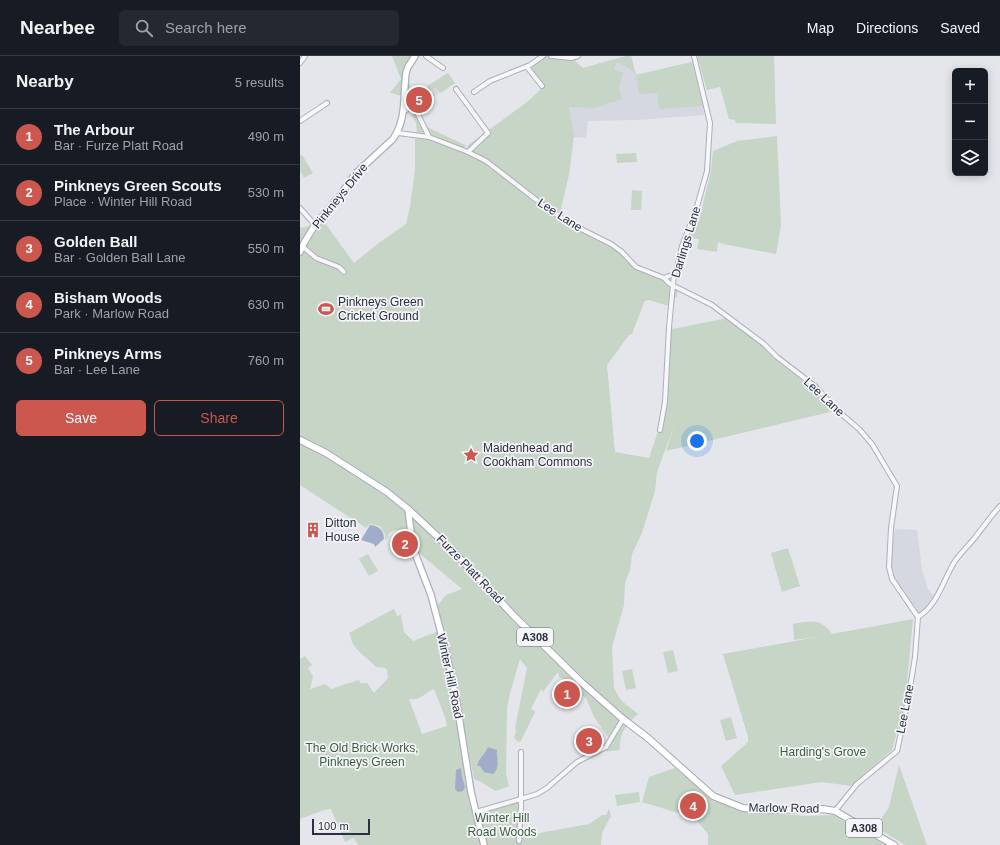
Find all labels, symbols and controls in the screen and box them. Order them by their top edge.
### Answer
search box [119,10,399,46]
text: Nearbee [20,17,95,38]
icon: search [133,17,155,39]
text: Search here [165,19,247,36]
text: Map [807,20,834,36]
text: Directions [856,20,918,36]
text: Saved [940,20,980,36]
map controls [952,68,988,176]
button: + [952,68,988,104]
text: Nearby [16,72,74,91]
text: 5 results [235,75,284,90]
pin: 5 [406,85,432,115]
button: − [952,104,988,140]
text: The Arbour [54,121,134,138]
text: 1 [25,129,33,144]
text: 490 m [248,129,284,144]
text: Bar · Furze Platt Road [54,138,183,153]
button: layers [952,140,988,176]
street label: Pinkneys Drive [309,160,371,232]
text: Pinkneys Green Scouts [54,177,222,194]
text: 2 [25,185,33,200]
text: 530 m [248,185,284,200]
text: Place · Winter Hill Road [54,194,192,209]
street label: Lee Lane [535,195,585,235]
street label: Darlings Lane [668,204,704,279]
text: Golden Ball [54,233,137,250]
text: 3 [25,241,33,256]
text: 550 m [248,241,284,256]
text: Bar · Golden Ball Lane [54,250,186,265]
text: Bisham Woods [54,289,162,306]
place label: Pinkneys Green Cricket Ground [338,295,423,323]
text: 4 [25,297,33,312]
text: 630 m [248,297,284,312]
sports icon: Pinkneys Green Cricket Ground [317,300,335,318]
text: Park · Marlow Road [54,306,169,321]
text: Pinkneys Arms [54,345,162,362]
text: 5 [25,353,33,368]
text: 760 m [248,353,284,368]
text: Bar · Lee Lane [54,362,140,377]
street label: Lee Lane [801,375,847,419]
button: Save [16,400,146,436]
button: Share [154,400,284,436]
your location [687,431,707,451]
place label: Maidenhead and Cookham Commons [483,441,592,469]
place icon: Maidenhead and Cookham Commons [462,446,480,464]
place label: Ditton House [325,516,360,544]
building icon: Ditton House [304,521,322,539]
pin: 2 [392,529,418,559]
street label: Furze Platt Road [434,532,506,606]
road number: A308 [517,628,553,646]
street label: Winter Hill Road [434,632,466,720]
pin: 1 [554,679,580,709]
street label: Lee Lane [893,683,917,735]
pin: 3 [576,726,602,756]
park label: The Old Brick Works, Pinkneys Green [305,741,419,769]
park label: Harding's Grove [780,745,866,759]
pin: 4 [680,791,706,821]
street label: Marlow Road [749,800,819,816]
park label: Winter Hill Road Woods [467,811,537,839]
scale bar [312,817,370,836]
road number: A308 [846,819,882,837]
text: 100 m [318,820,349,832]

